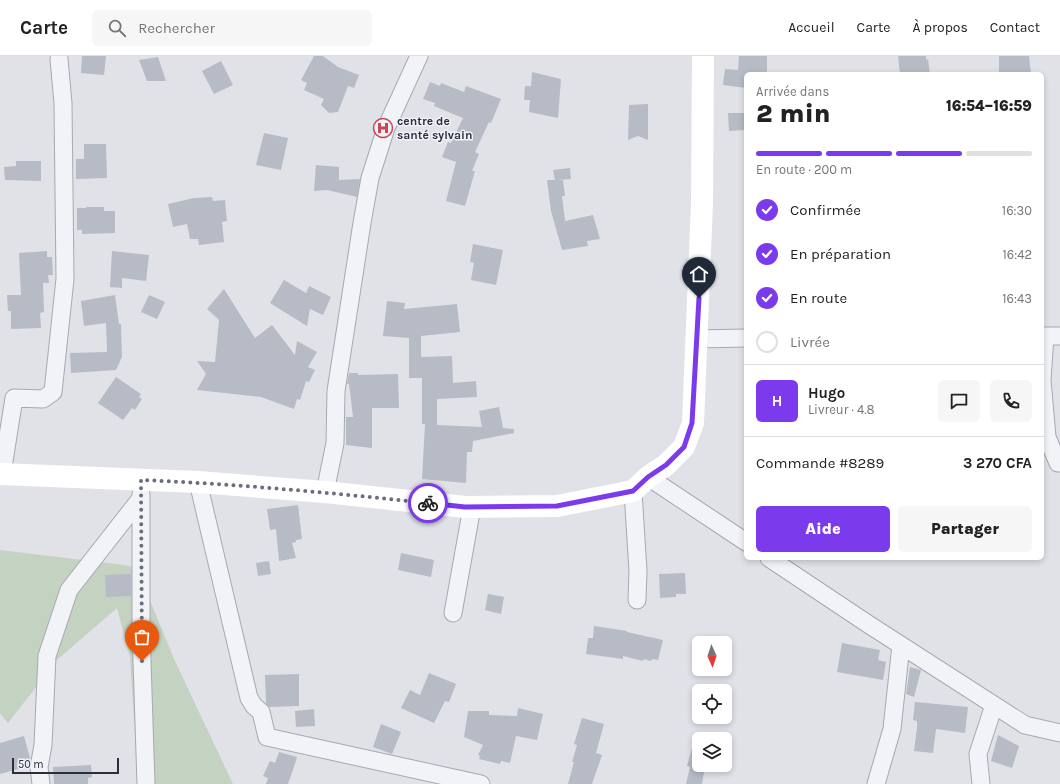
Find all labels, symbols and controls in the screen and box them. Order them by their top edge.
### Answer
search box [92,10,372,46]
text: Carte [20,17,68,39]
icon: search [106,17,128,39]
text: Rechercher [138,19,215,37]
text: Accueil [788,19,835,36]
text: Carte [857,19,890,36]
text: À propos [912,19,968,36]
text: Contact [990,19,1040,36]
text: Arrivée dans [756,84,829,99]
text: 16:54–16:59 [946,97,1032,115]
text: 2 min [756,98,831,129]
place label: centre de santé sylvain [397,114,472,142]
hospital icon: centre de santé sylvain [372,117,394,139]
text: En route · 200 m [756,162,852,177]
icon: check [756,199,778,221]
text: Confirmée [790,201,861,219]
text: 16:30 [1002,203,1032,218]
icon: check [756,243,778,265]
text: En préparation [790,245,891,263]
text: 16:42 [1002,247,1032,262]
pin [682,257,716,298]
icon: home [688,263,710,285]
icon: check [756,287,778,309]
text: En route [790,289,847,307]
text: 16:43 [1002,291,1032,306]
text: Livrée [790,333,830,351]
button: chat [938,380,980,422]
button: phone [990,380,1032,422]
text: Hugo [808,384,845,402]
text: H [772,392,782,410]
text: Livreur · 4.8 [808,402,875,417]
text: Commande #8289 [756,454,884,472]
text: 3 270 CFA [963,454,1032,472]
courier [408,483,448,523]
icon: bike [417,492,439,514]
button: Aide [756,506,890,552]
button: Partager [898,506,1032,552]
pin [125,620,159,661]
icon: bag [131,626,153,648]
north arrow [692,636,732,676]
map controls [692,636,732,772]
button: locate [692,684,732,724]
button: layers [692,732,732,772]
scale bar [12,756,119,775]
text: 50 m [18,758,44,771]

